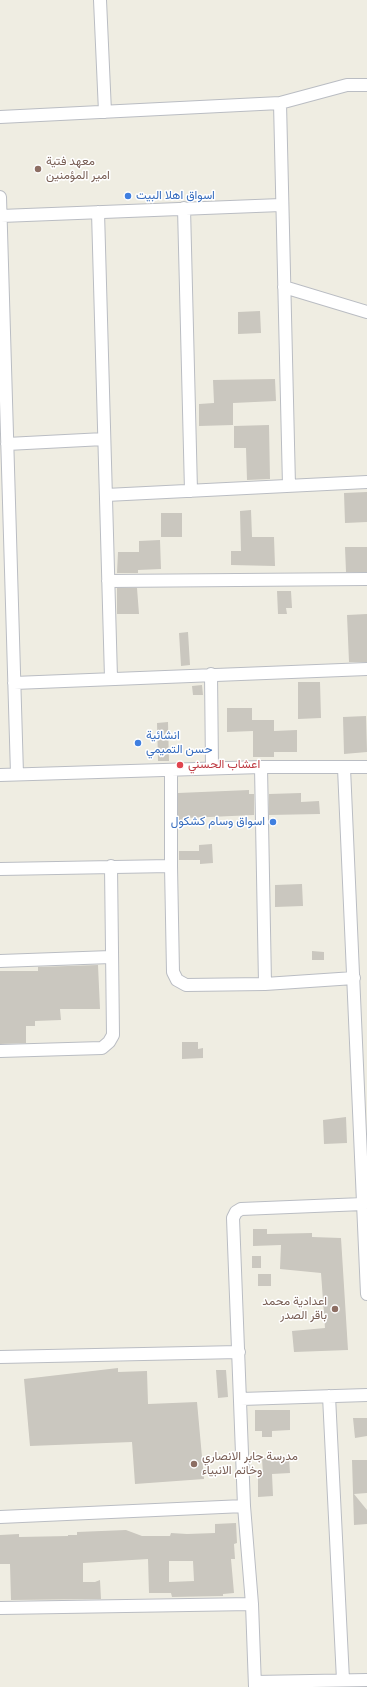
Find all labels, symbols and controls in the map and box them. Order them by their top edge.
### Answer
place label: معهد فتية امير المؤمنين [46,155,110,183]
marker: معهد فتية امير المؤمنين [33,164,43,174]
place label: اسواق اهلا البيت [136,189,215,203]
marker: اسواق اهلا البيت [123,191,133,201]
place label: انشائية حسن التميمي [146,729,212,757]
marker: انشائية حسن التميمي [133,738,143,748]
place label: اعشاب الحسني [188,758,260,772]
marker: اعشاب الحسني [175,760,185,770]
place label: اسواق وسام كشكول [171,815,265,829]
marker: اسواق وسام كشكول [268,817,278,827]
place label: اعدادية محمد باقر الصدر [262,1295,327,1323]
marker: اعدادية محمد باقر الصدر [330,1304,340,1314]
place label: مدرسة جابر الانصاري وخاتم الانبياء [202,1450,298,1478]
marker: مدرسة جابر الانصاري وخاتم الانبياء [189,1459,199,1469]

